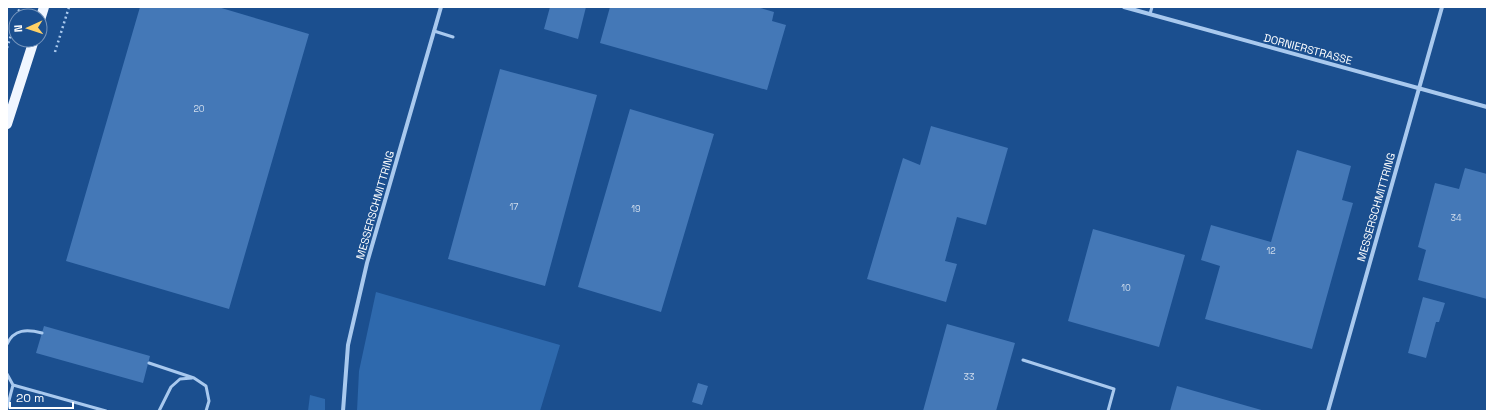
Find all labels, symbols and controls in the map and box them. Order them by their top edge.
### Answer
north arrow [8,8,48,48]
text: N [11,24,25,33]
street label: DORNIERSTRASSE [1262,30,1354,68]
house number: 20 [193,103,205,115]
street label: MESSERSCHMITTRING [353,149,397,261]
street label: MESSERSCHMITTRING [1354,151,1398,263]
house number: 17 [510,201,518,213]
house number: 19 [631,203,641,215]
house number: 34 [1450,212,1462,224]
house number: 12 [1266,245,1276,257]
house number: 10 [1121,282,1131,294]
house number: 33 [964,371,974,383]
scale bar [10,384,73,410]
text: 20 m [16,390,44,406]

